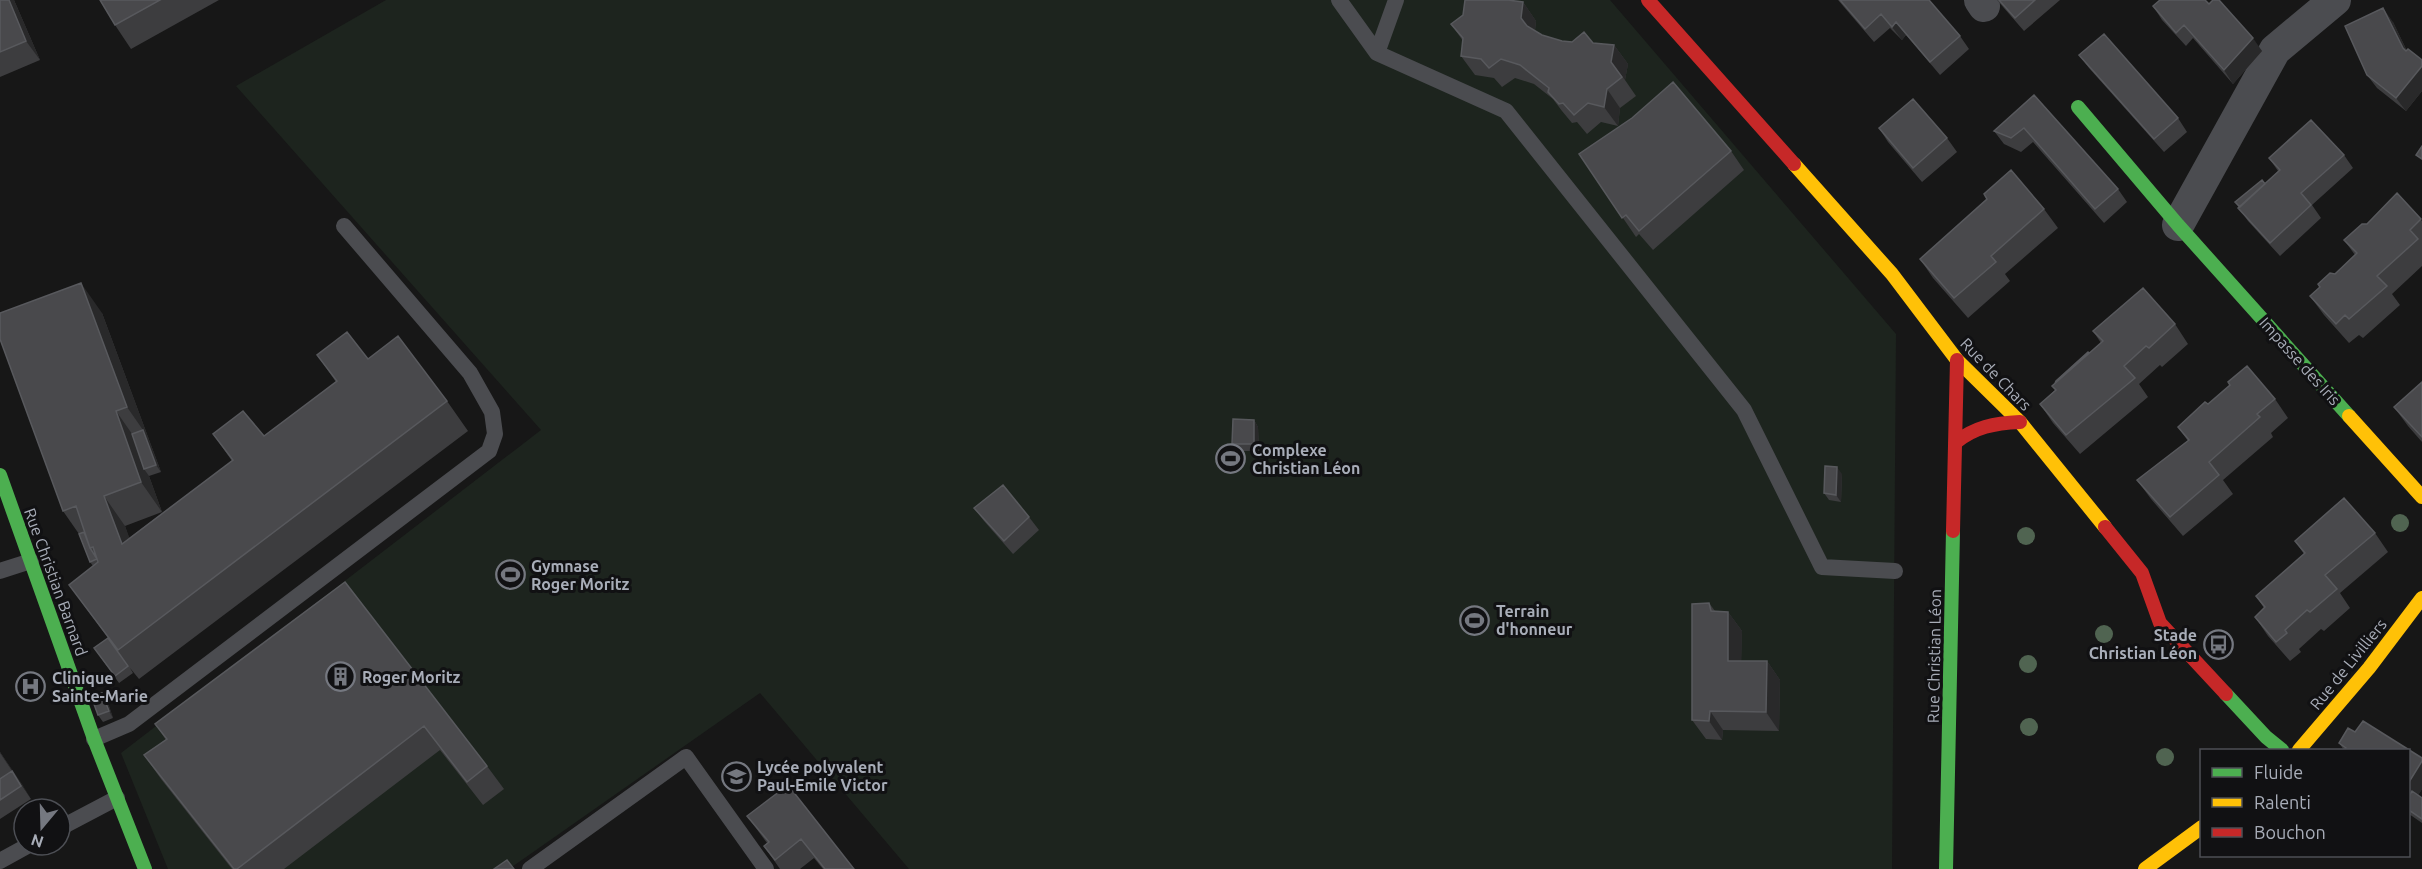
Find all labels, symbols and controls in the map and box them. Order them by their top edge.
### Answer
street label: Impasse des Iris [2256,313,2344,409]
street label: Rue de Chars [1957,334,2035,414]
place label: Complexe Christian Léon [1252,441,1360,477]
sports icon: Complexe Christian Léon [1215,443,1247,475]
street label: Rue Christian Barnard [21,506,91,658]
place label: Gymnase Roger Moritz [531,557,630,593]
sports icon: Gymnase Roger Moritz [494,559,526,591]
street label: Rue Christian Léon [1924,589,1944,723]
place label: Terrain d'honneur [1496,602,1573,638]
sports icon: Terrain d'honneur [1459,604,1491,636]
street label: Rue de Livilliers [2306,615,2390,713]
place label: Stade Christian Léon [2089,626,2197,662]
bus stop icon: Stade Christian Léon [2202,628,2234,660]
building icon: Roger Moritz [325,661,357,693]
place label: Roger Moritz [362,668,461,686]
place label: Clinique Sainte-Marie [52,669,148,705]
hospital icon: Clinique Sainte-Marie [15,671,47,703]
legend [2200,749,2410,857]
place label: Lycée polyvalent Paul-Emile Victor [757,758,888,794]
school or university icon: Lycée polyvalent Paul-Emile Victor [720,760,752,792]
text: Fluide [2254,762,2303,782]
text: Ralenti [2254,792,2311,812]
north arrow [12,797,72,857]
text: Bouchon [2254,822,2326,842]
text: N [29,831,46,852]

